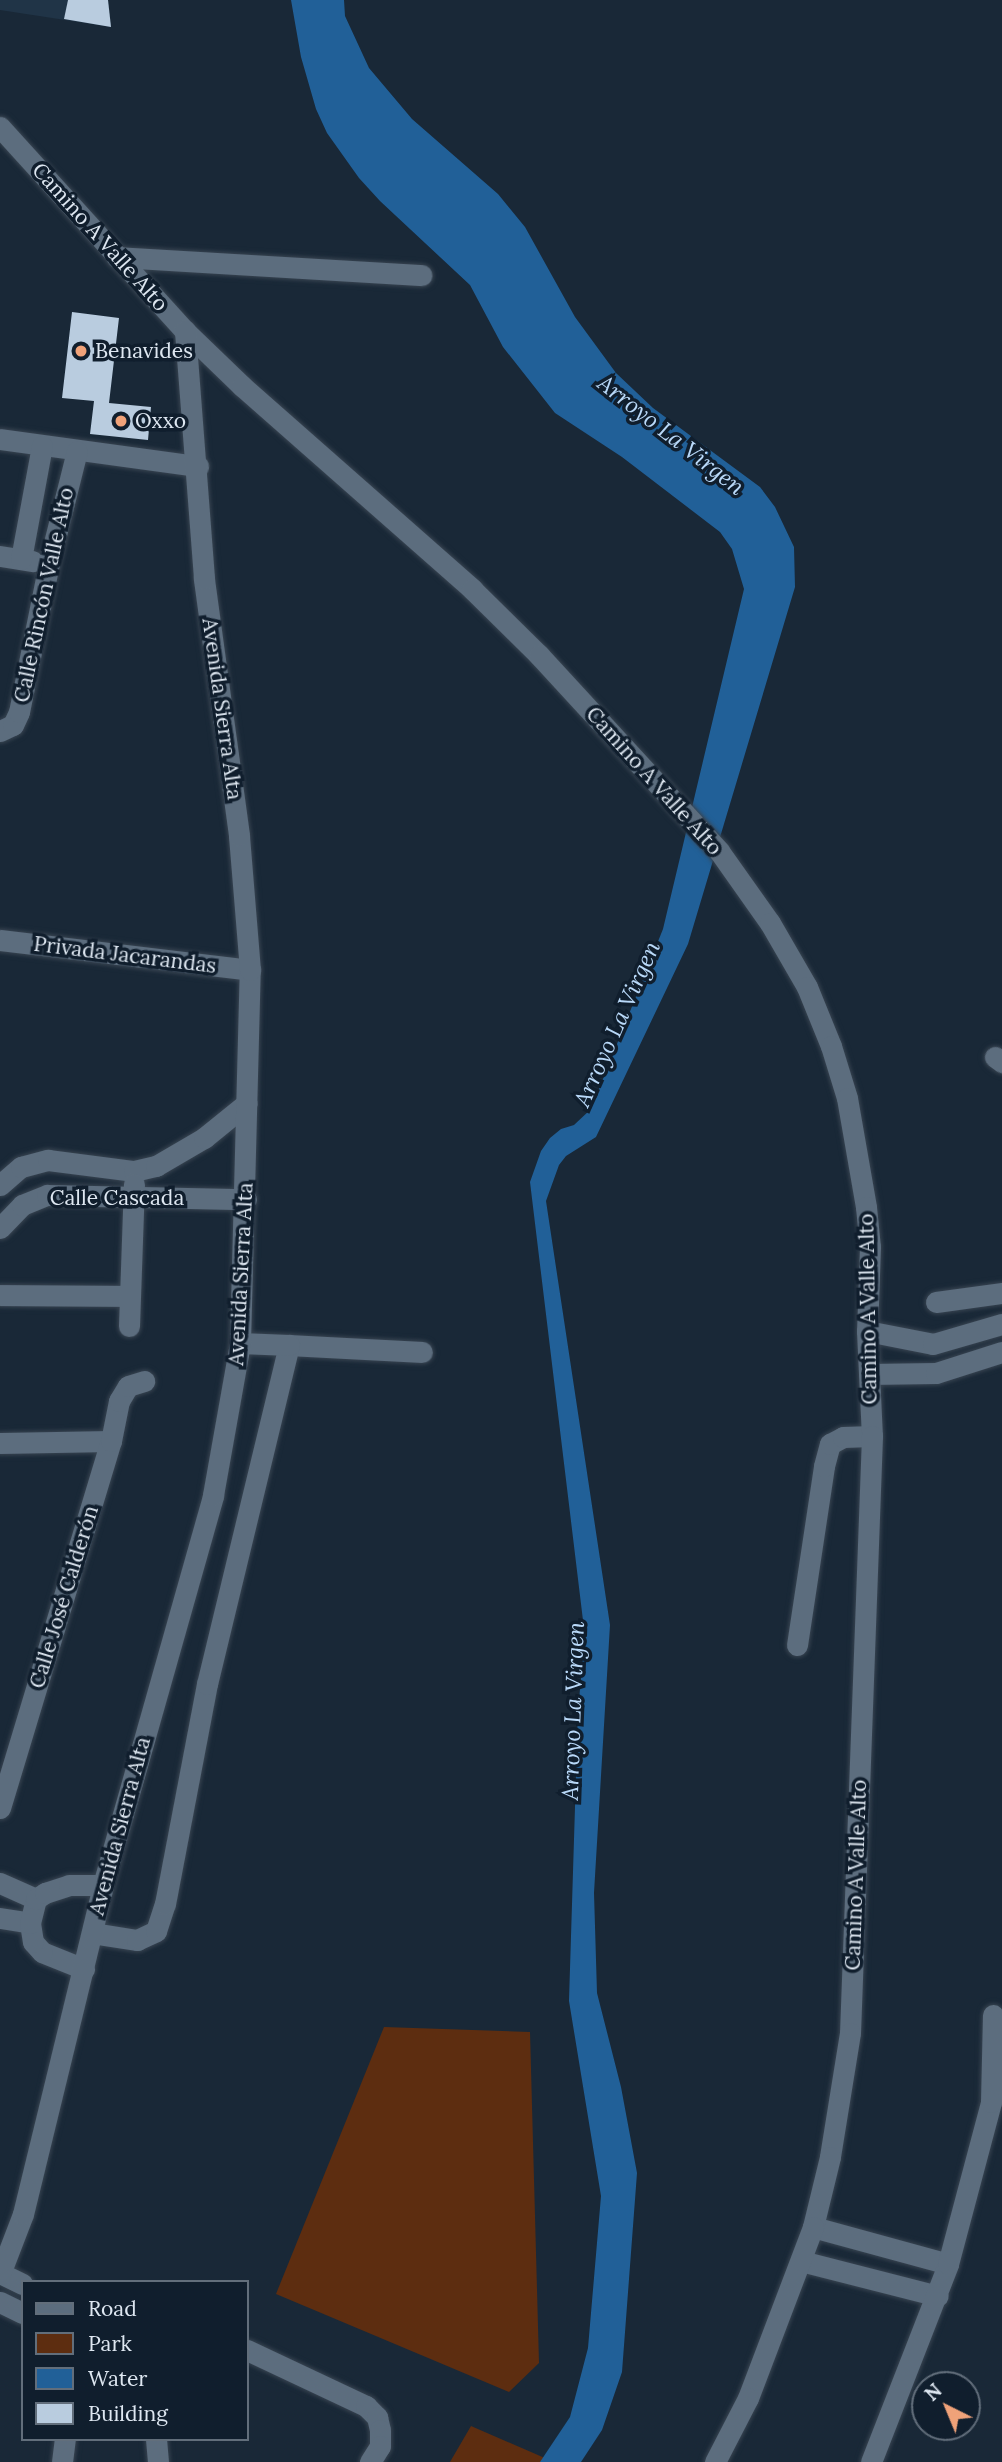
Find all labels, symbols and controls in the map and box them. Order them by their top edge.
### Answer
street label: Camino A Valle Alto [27,158,173,316]
place label: Benavides [95,338,193,364]
marker: Benavides [73,343,89,359]
water label: Arroyo La Virgen [592,369,750,501]
place label: Oxxo [135,408,186,434]
marker: Oxxo [113,413,129,429]
street label: Calle Rincón Valle Alto [9,485,79,705]
street label: Avenida Sierra Alta [197,616,247,802]
street label: Camino A Valle Alto [581,702,727,860]
street label: Privada Jacarandas [32,931,218,979]
water label: Arroyo La Virgen [568,937,666,1111]
street label: Avenida Sierra Alta [224,1182,258,1366]
street label: Calle Cascada [50,1185,184,1211]
street label: Camino A Valle Alto [854,1213,882,1405]
street label: Calle José Calderón [24,1503,104,1691]
water label: Arroyo La Virgen [556,1621,590,1801]
street label: Avenida Sierra Alta [84,1734,156,1918]
street label: Camino A Valle Alto [840,1779,872,1971]
legend [21,2280,248,2441]
text: Road [88,2295,137,2322]
text: Park [88,2330,132,2357]
text: Water [88,2365,147,2392]
north arrow [911,2371,981,2441]
text: N [919,2378,947,2406]
text: Building [88,2400,168,2427]

